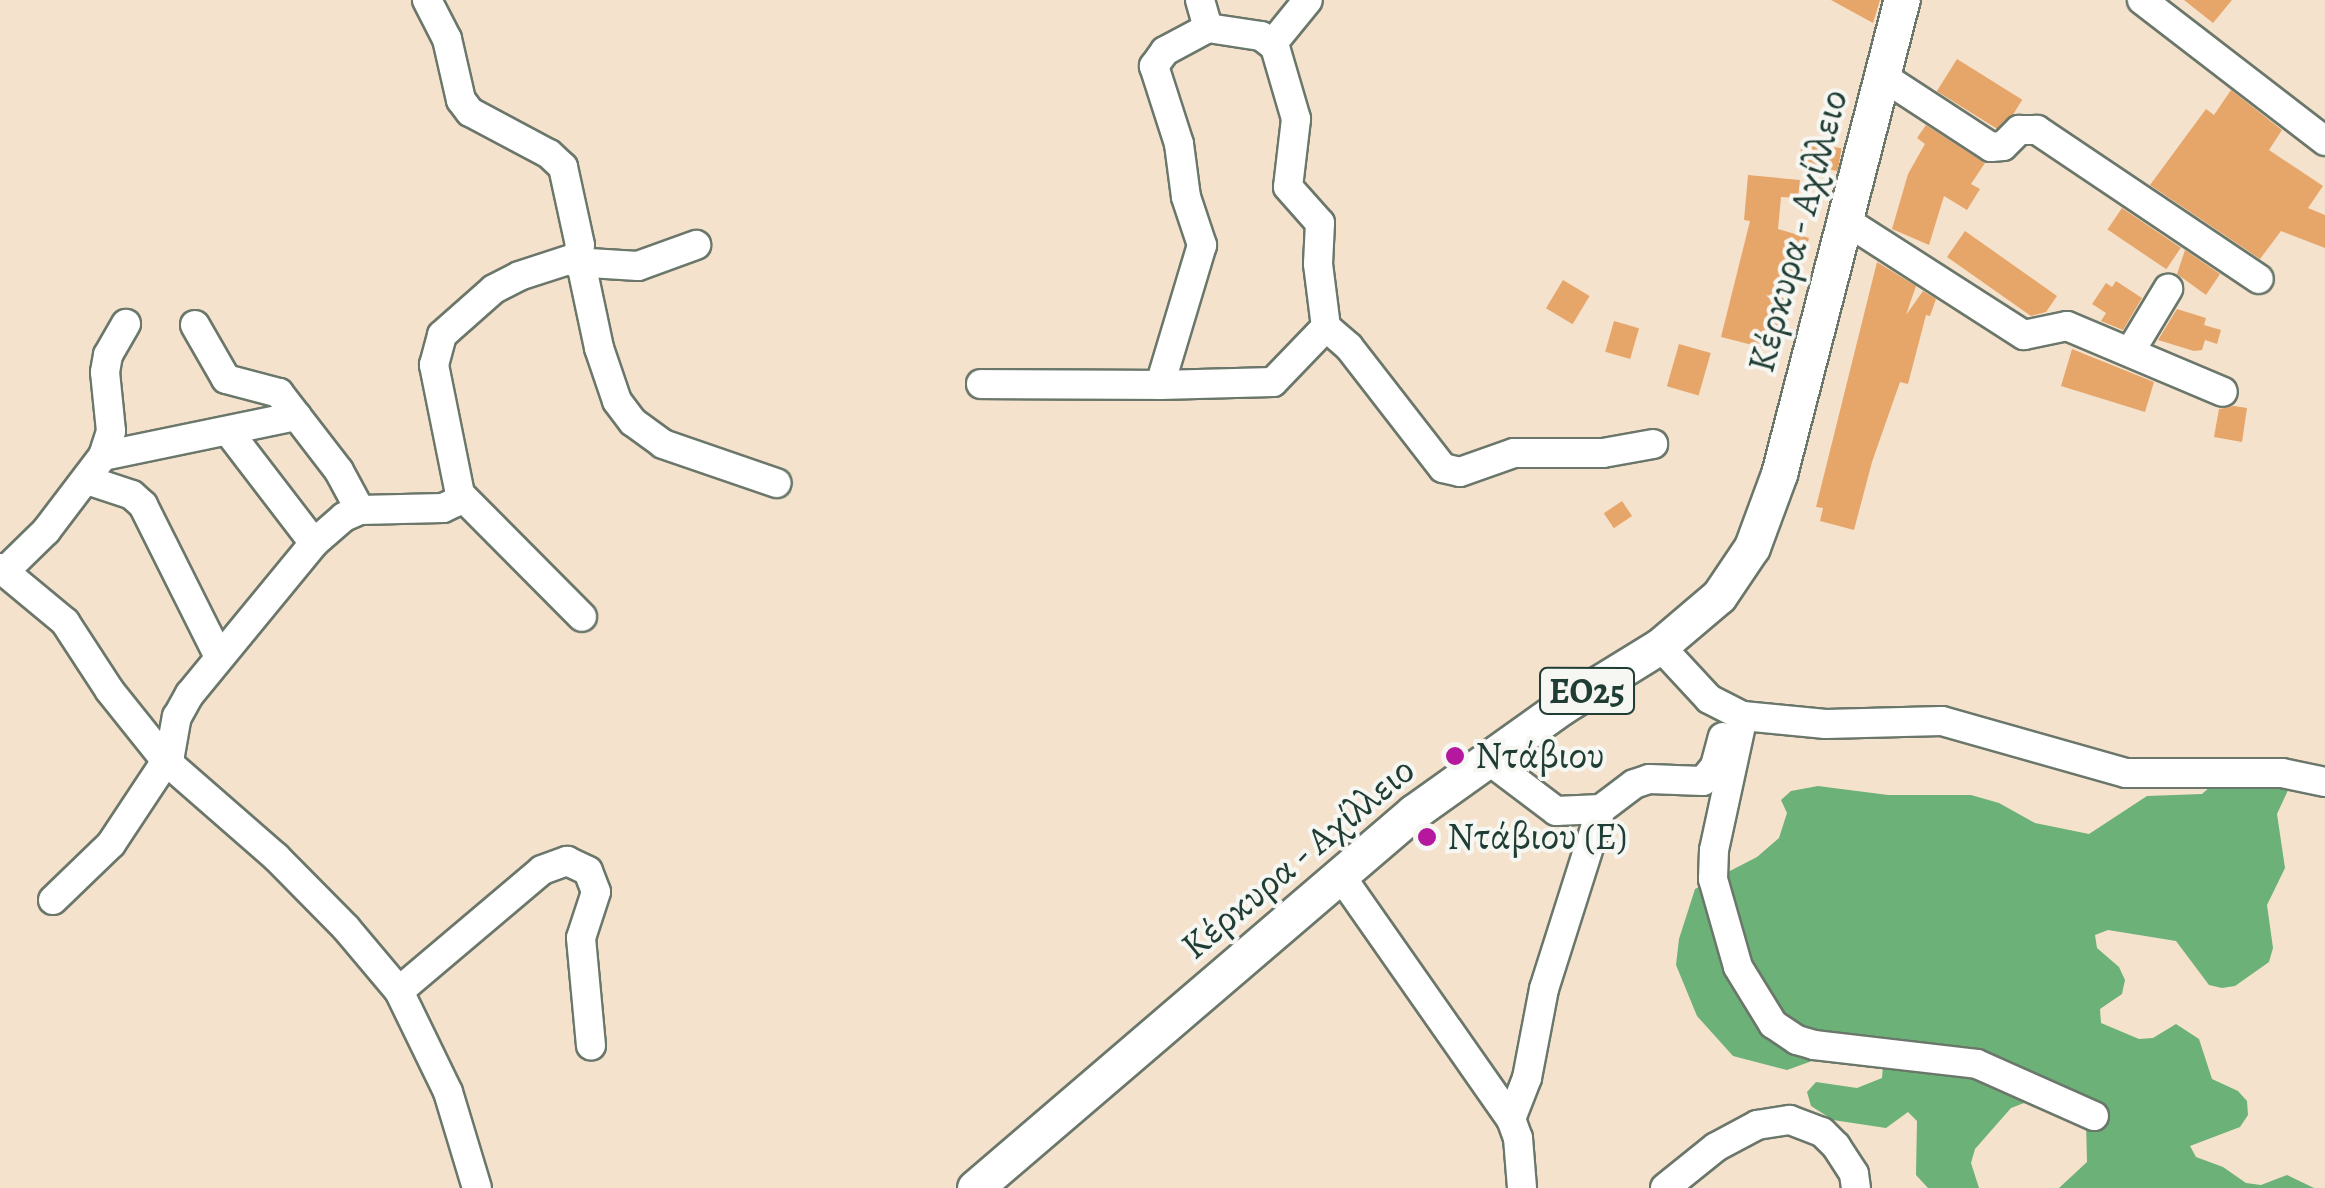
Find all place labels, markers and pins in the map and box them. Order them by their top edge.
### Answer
place label: Ντάβιου [1475,733,1605,779]
marker: Ντάβιου [1444,745,1466,767]
place label: Ντάβιου (E) [1447,814,1627,860]
marker: Ντάβιου (E) [1416,826,1438,848]

